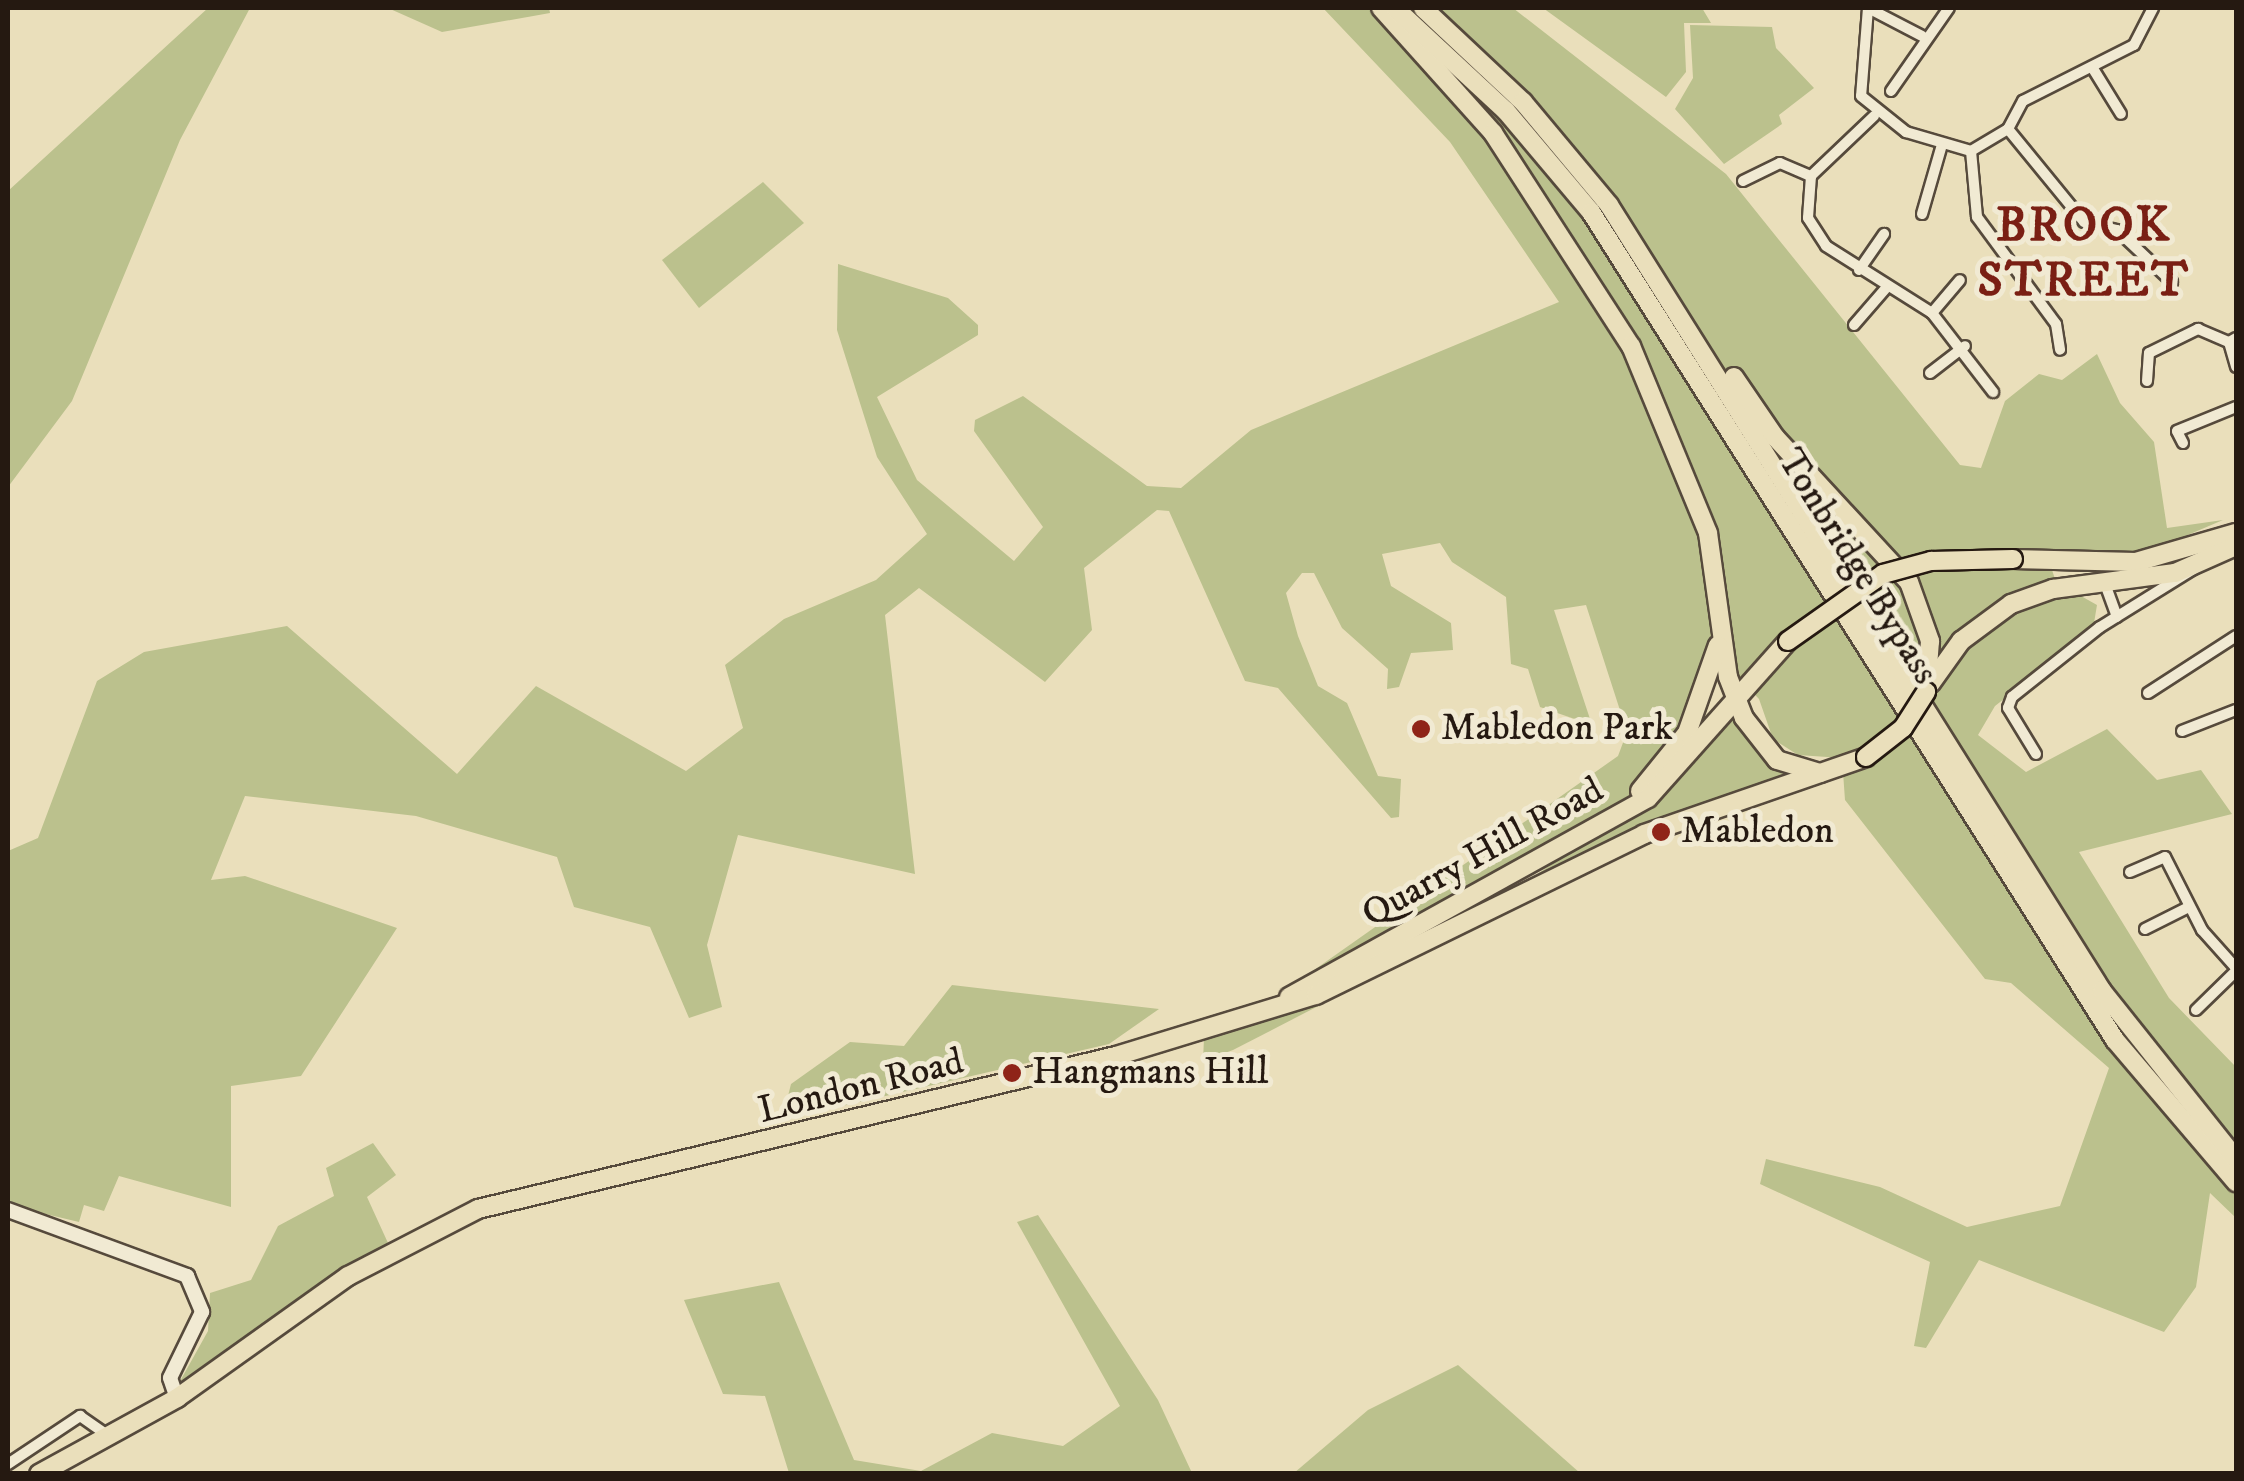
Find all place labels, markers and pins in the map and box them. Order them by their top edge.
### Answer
place label: Mabledon Park [1441,706,1673,752]
marker: Mabledon Park [1410,718,1432,740]
place label: Mabledon [1681,809,1834,855]
marker: Mabledon [1650,821,1672,843]
place label: Hangmans Hill [1032,1050,1268,1096]
marker: Hangmans Hill [1001,1062,1023,1084]

